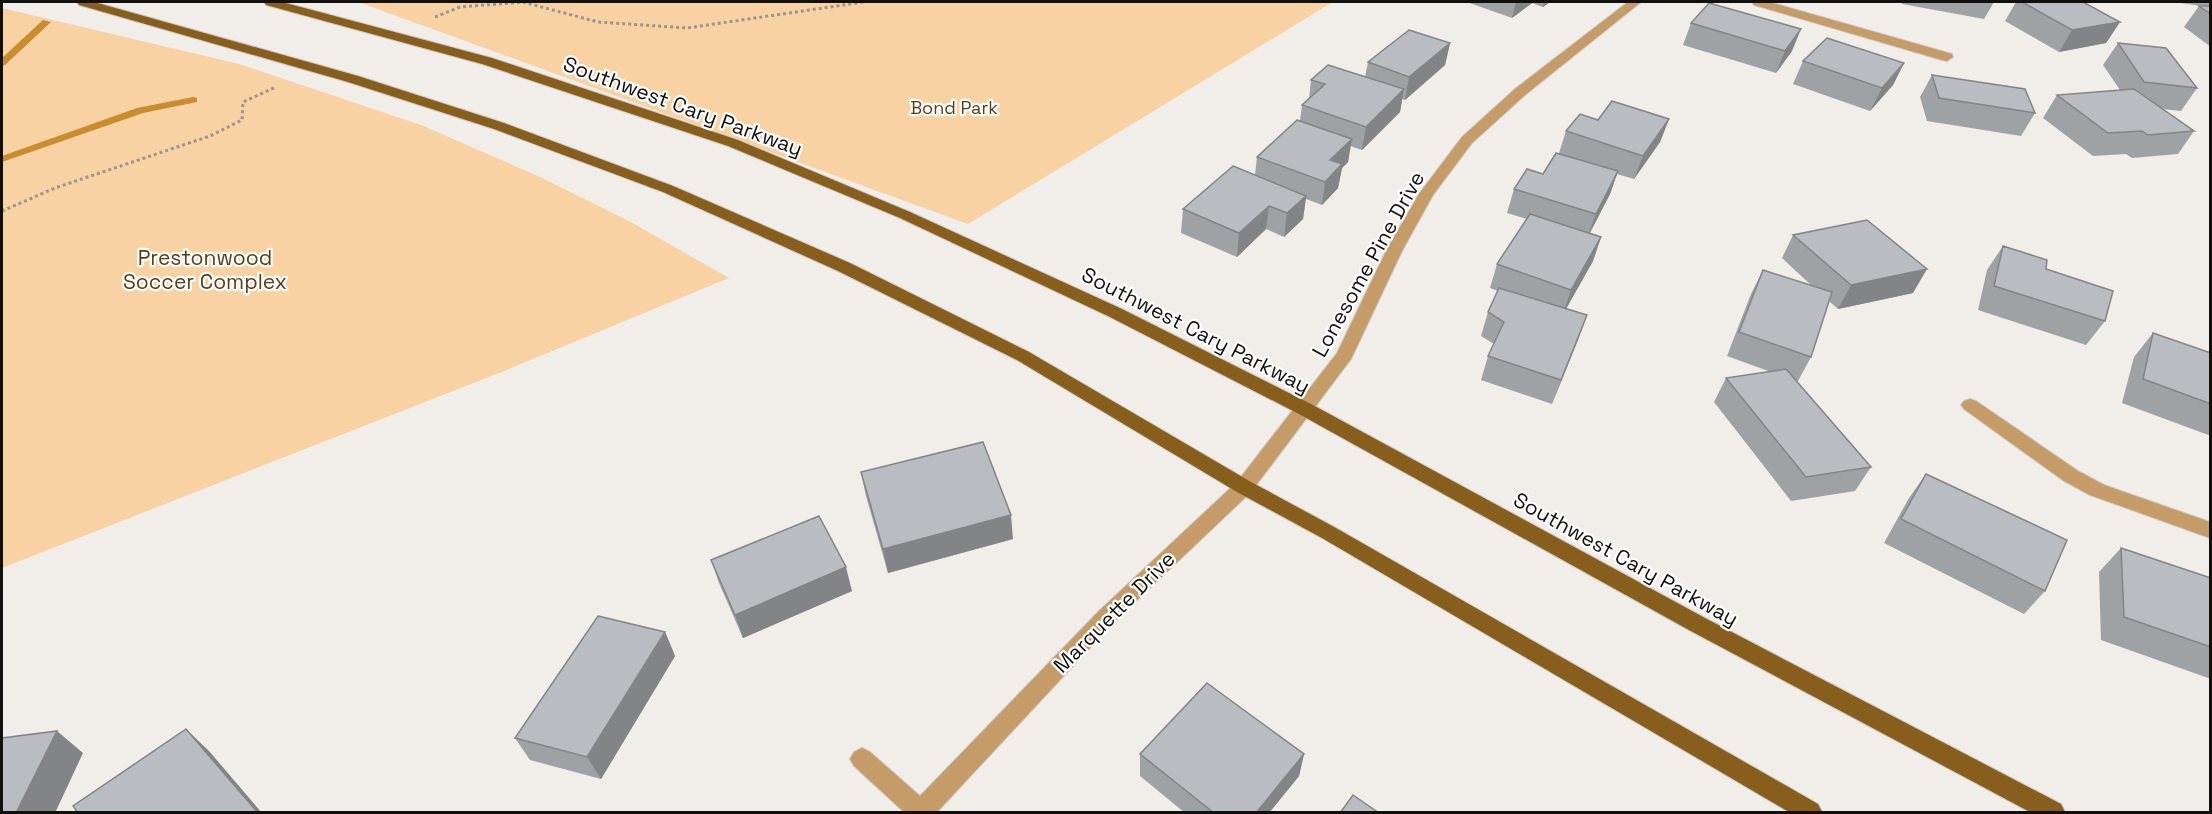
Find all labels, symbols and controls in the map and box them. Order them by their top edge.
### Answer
street label: Southwest Cary Parkway [560,50,806,162]
park label: Bond Park [910,96,998,119]
street label: Lonesome Pine Drive [1306,166,1430,362]
park label: Prestonwood Soccer Complex [123,244,287,295]
street label: Southwest Cary Parkway [1077,261,1315,399]
street label: Southwest Cary Parkway [1509,486,1743,632]
street label: Marquette Drive [1047,545,1181,679]

